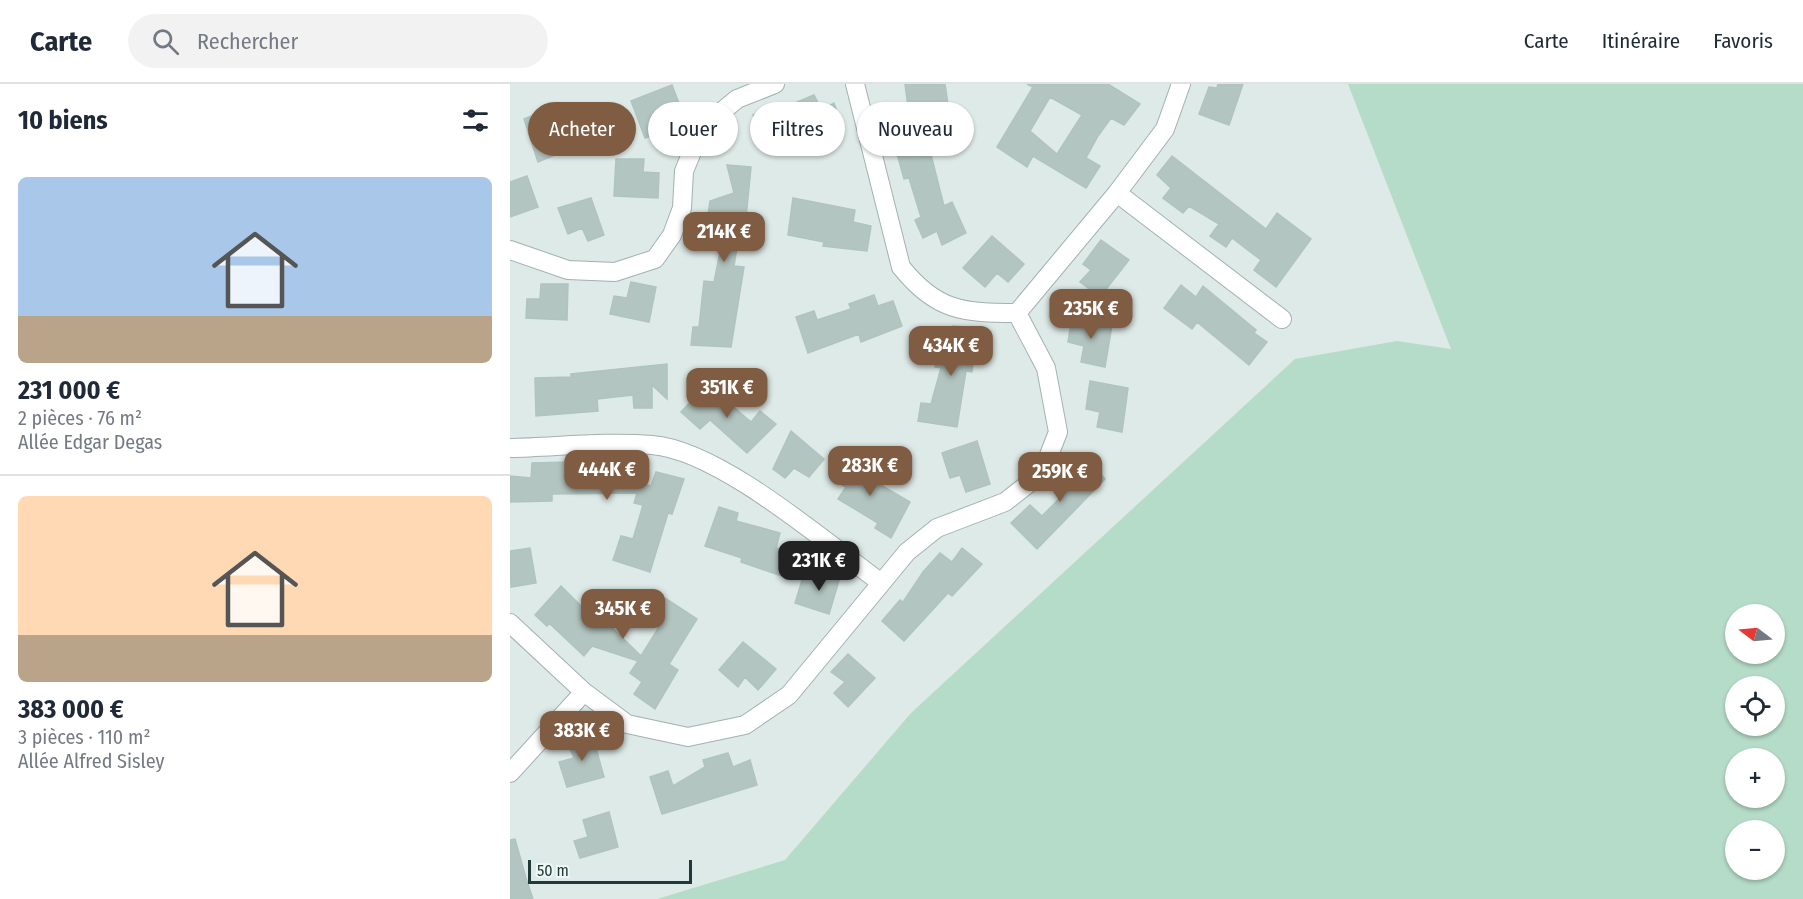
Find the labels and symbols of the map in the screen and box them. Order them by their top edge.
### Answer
pin: 214K € [675,212,773,263]
pin: 235K € [1042,289,1140,340]
pin: 434K € [902,326,1000,377]
pin: 351K € [678,368,776,419]
pin: 283K € [821,446,919,497]
pin: 444K € [558,450,656,501]
pin: 259K € [1011,452,1109,503]
pin: 231K € [770,541,868,592]
pin: 345K € [574,589,672,640]
north arrow [1725,604,1785,664]
pin: 383K € [533,711,631,762]
scale bar [528,857,692,884]

